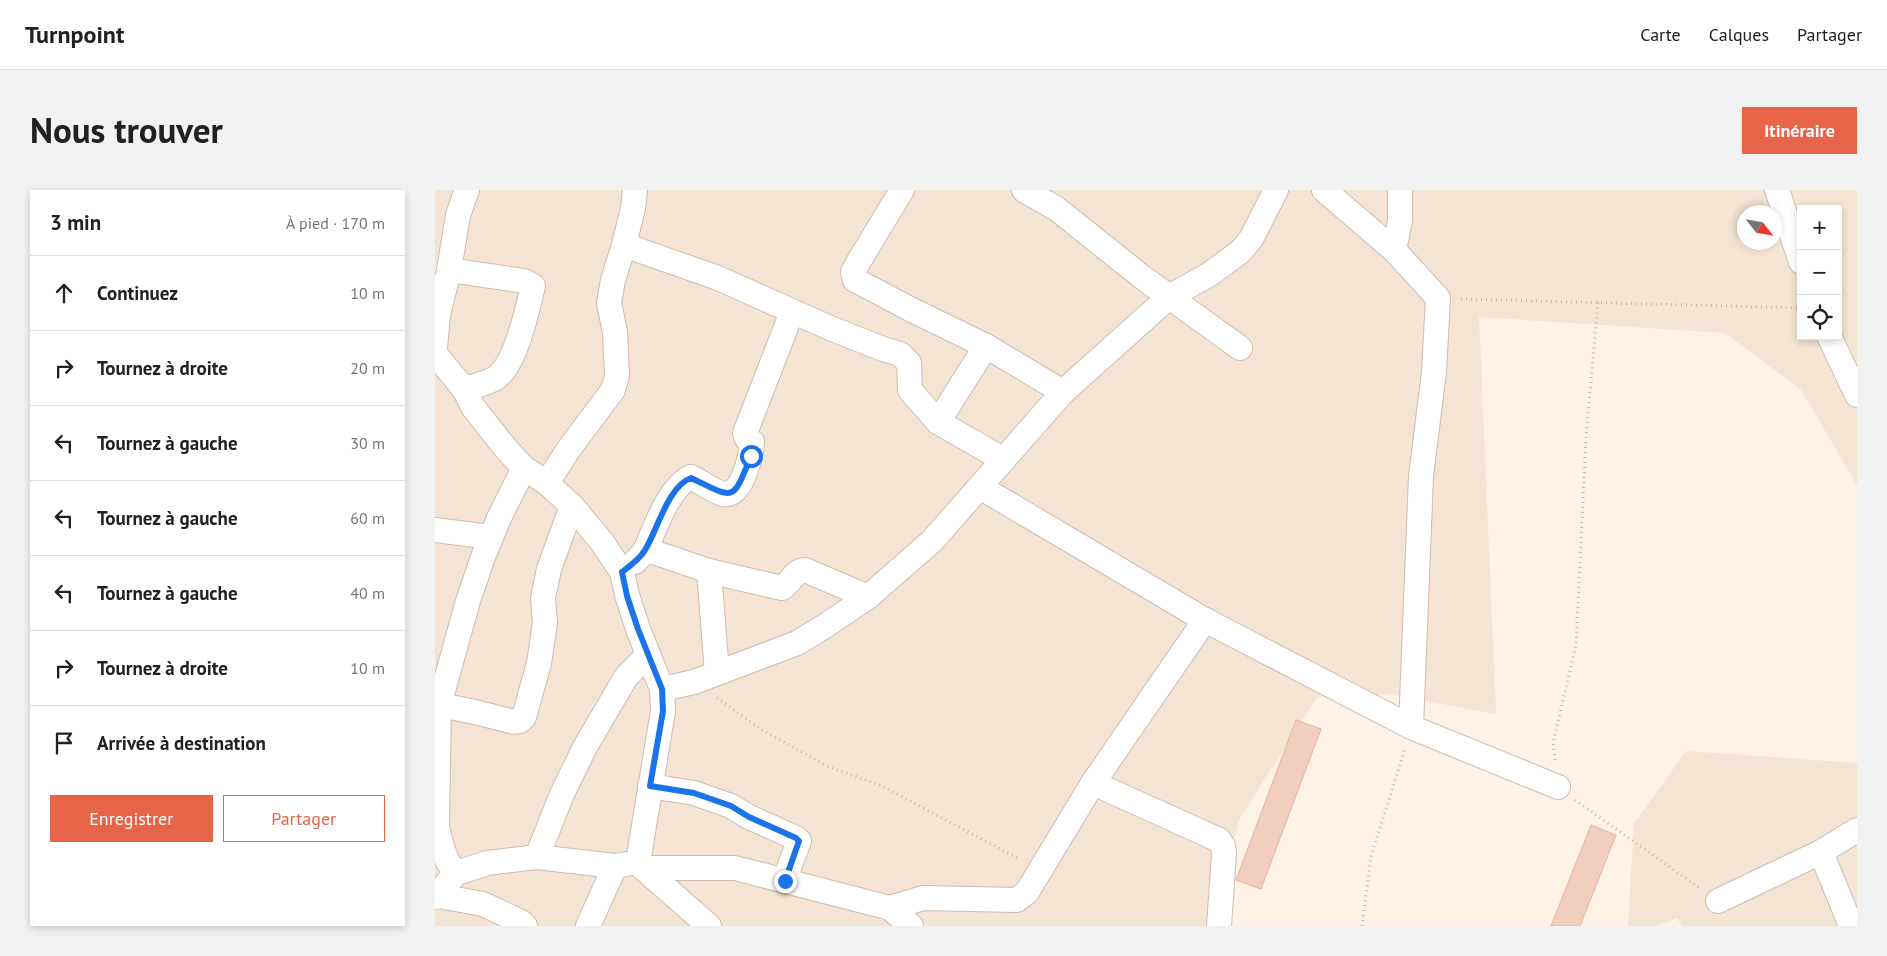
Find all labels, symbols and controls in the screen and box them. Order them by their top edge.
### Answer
text: Turnpoint [25,19,124,50]
text: Carte [1640,23,1681,46]
text: Calques [1709,23,1769,46]
text: Partager [1797,23,1862,46]
text: Nous trouver [30,107,223,153]
button: Itinéraire [1742,107,1857,154]
north arrow [1737,205,1782,250]
map controls [1797,205,1842,340]
button: + [1797,205,1842,250]
text: 3 min [50,209,101,236]
text: À pied · 170 m [286,213,385,233]
button: − [1797,250,1842,295]
icon: ahead [50,279,78,307]
text: Continuez [97,281,178,305]
text: 10 m [350,283,385,303]
button: locate [1797,295,1842,340]
icon: right [50,354,78,382]
text: Tournez à droite [97,356,228,380]
text: 20 m [350,358,385,378]
icon: left [50,429,78,457]
text: Tournez à gauche [97,431,238,455]
text: 30 m [350,433,385,453]
route start [740,445,763,468]
icon: left [50,504,78,532]
text: Tournez à gauche [97,506,238,530]
text: 60 m [350,508,385,528]
icon: left [50,579,78,607]
text: Tournez à gauche [97,581,238,605]
text: 40 m [350,583,385,603]
icon: right [50,654,78,682]
text: Tournez à droite [97,656,228,680]
text: 10 m [350,658,385,678]
icon: arrive [50,729,78,757]
text: Arrivée à destination [97,731,266,755]
button: Enregistrer [50,795,213,842]
button: Partager [223,795,385,842]
route end [774,870,797,893]

